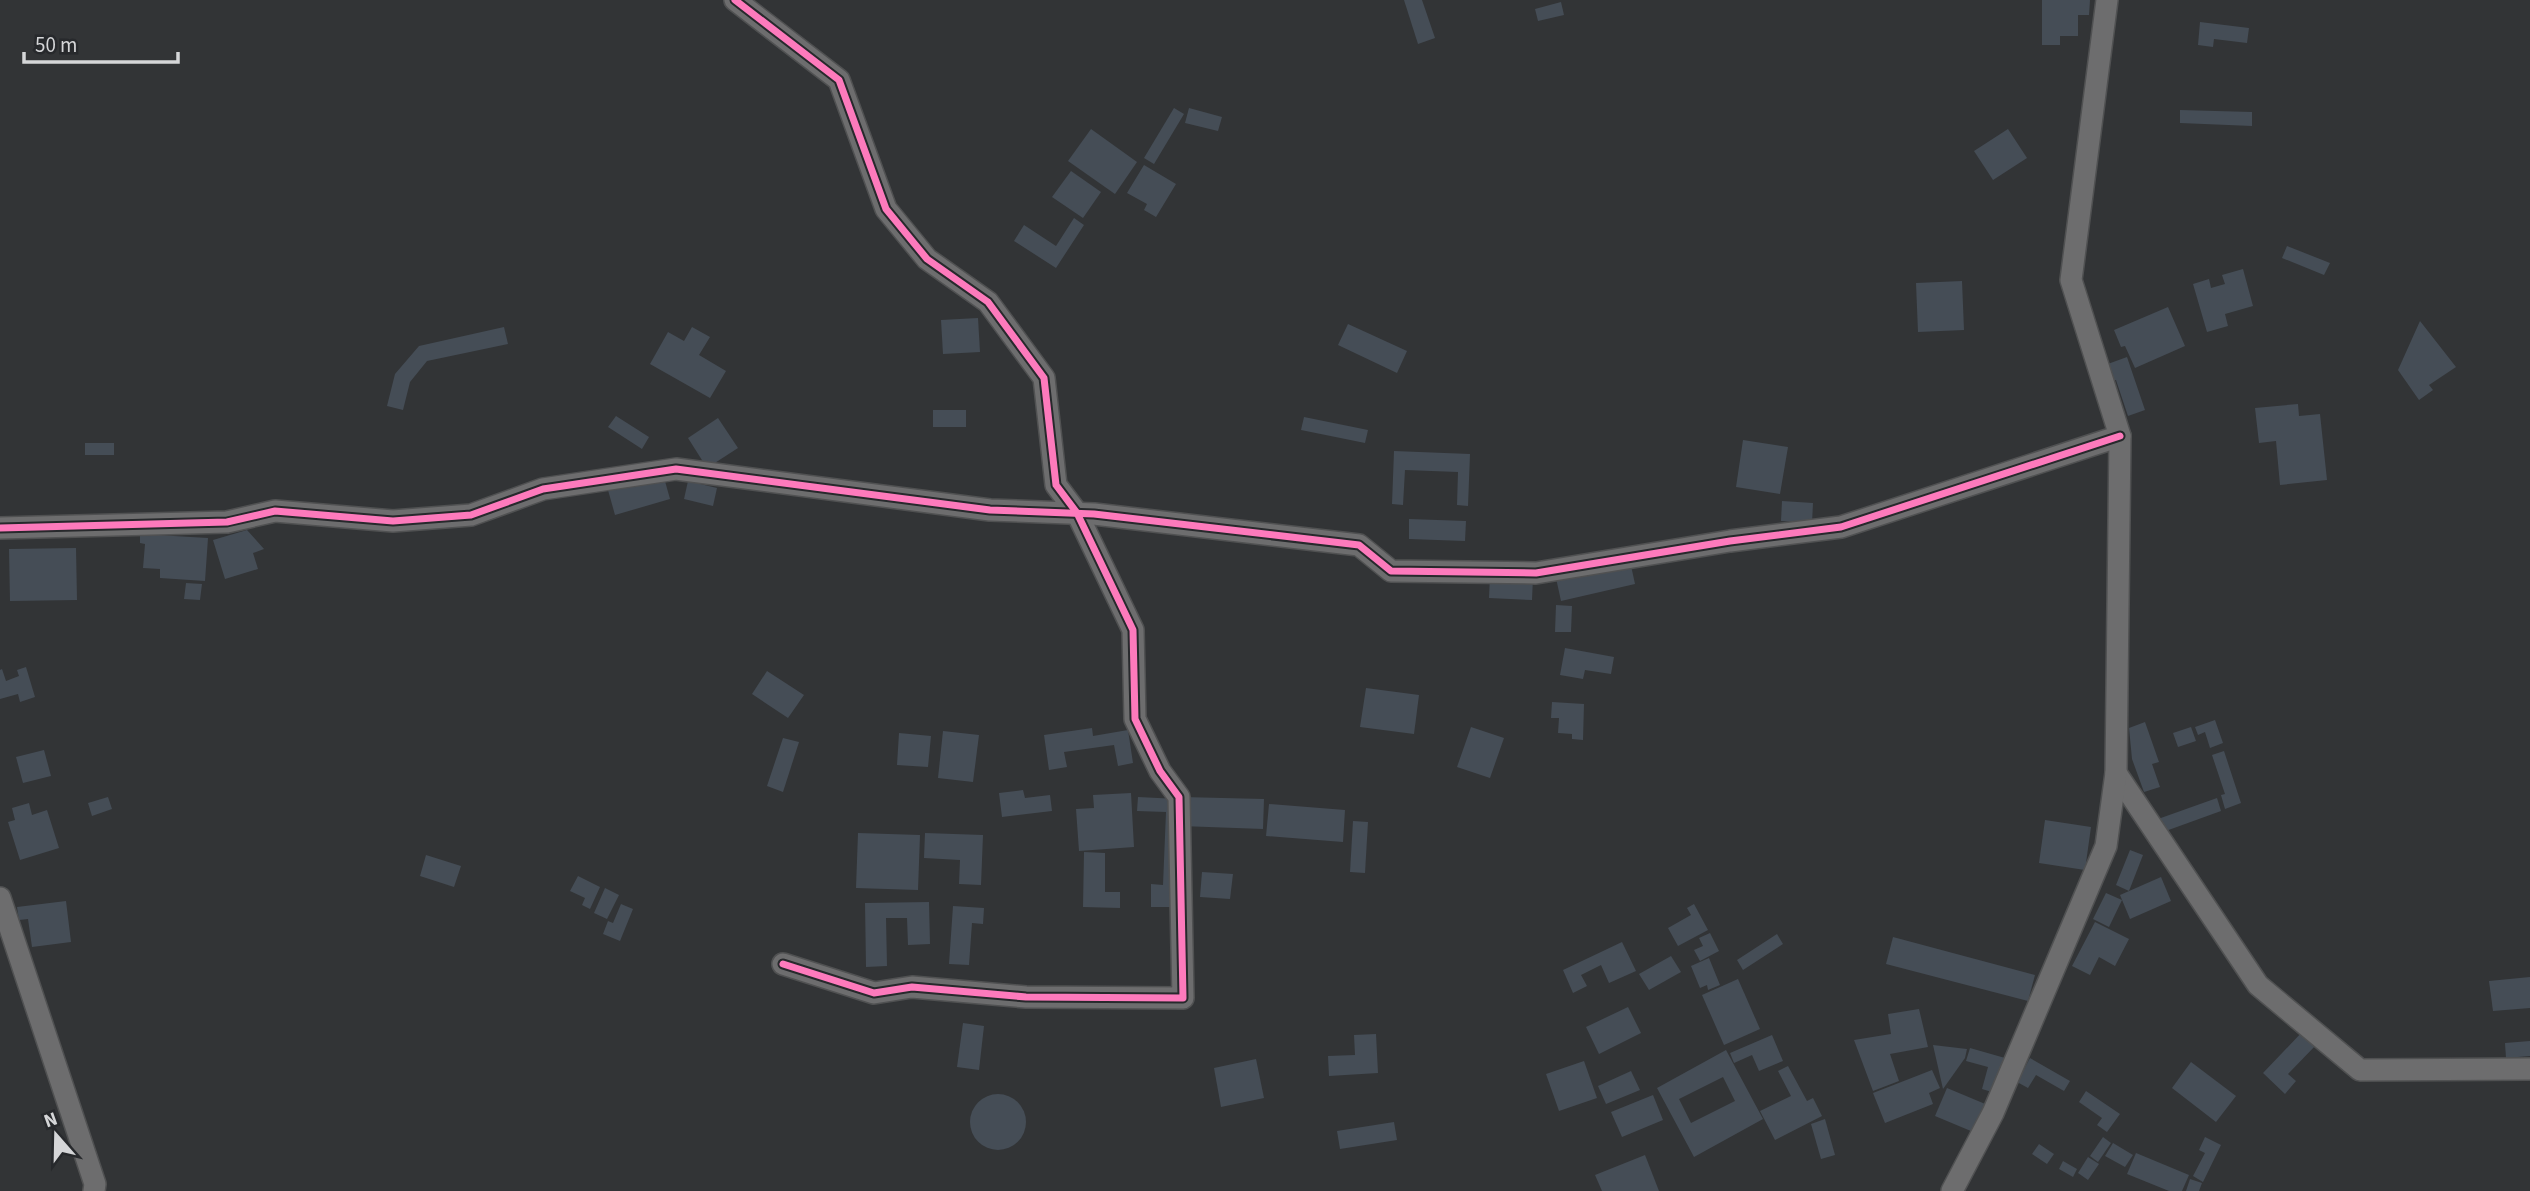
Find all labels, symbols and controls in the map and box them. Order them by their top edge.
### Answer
scale bar [24,21,178,65]
text: 50 m [35,30,77,60]
north arrow [21,1100,91,1170]
text: N [40,1106,61,1135]

